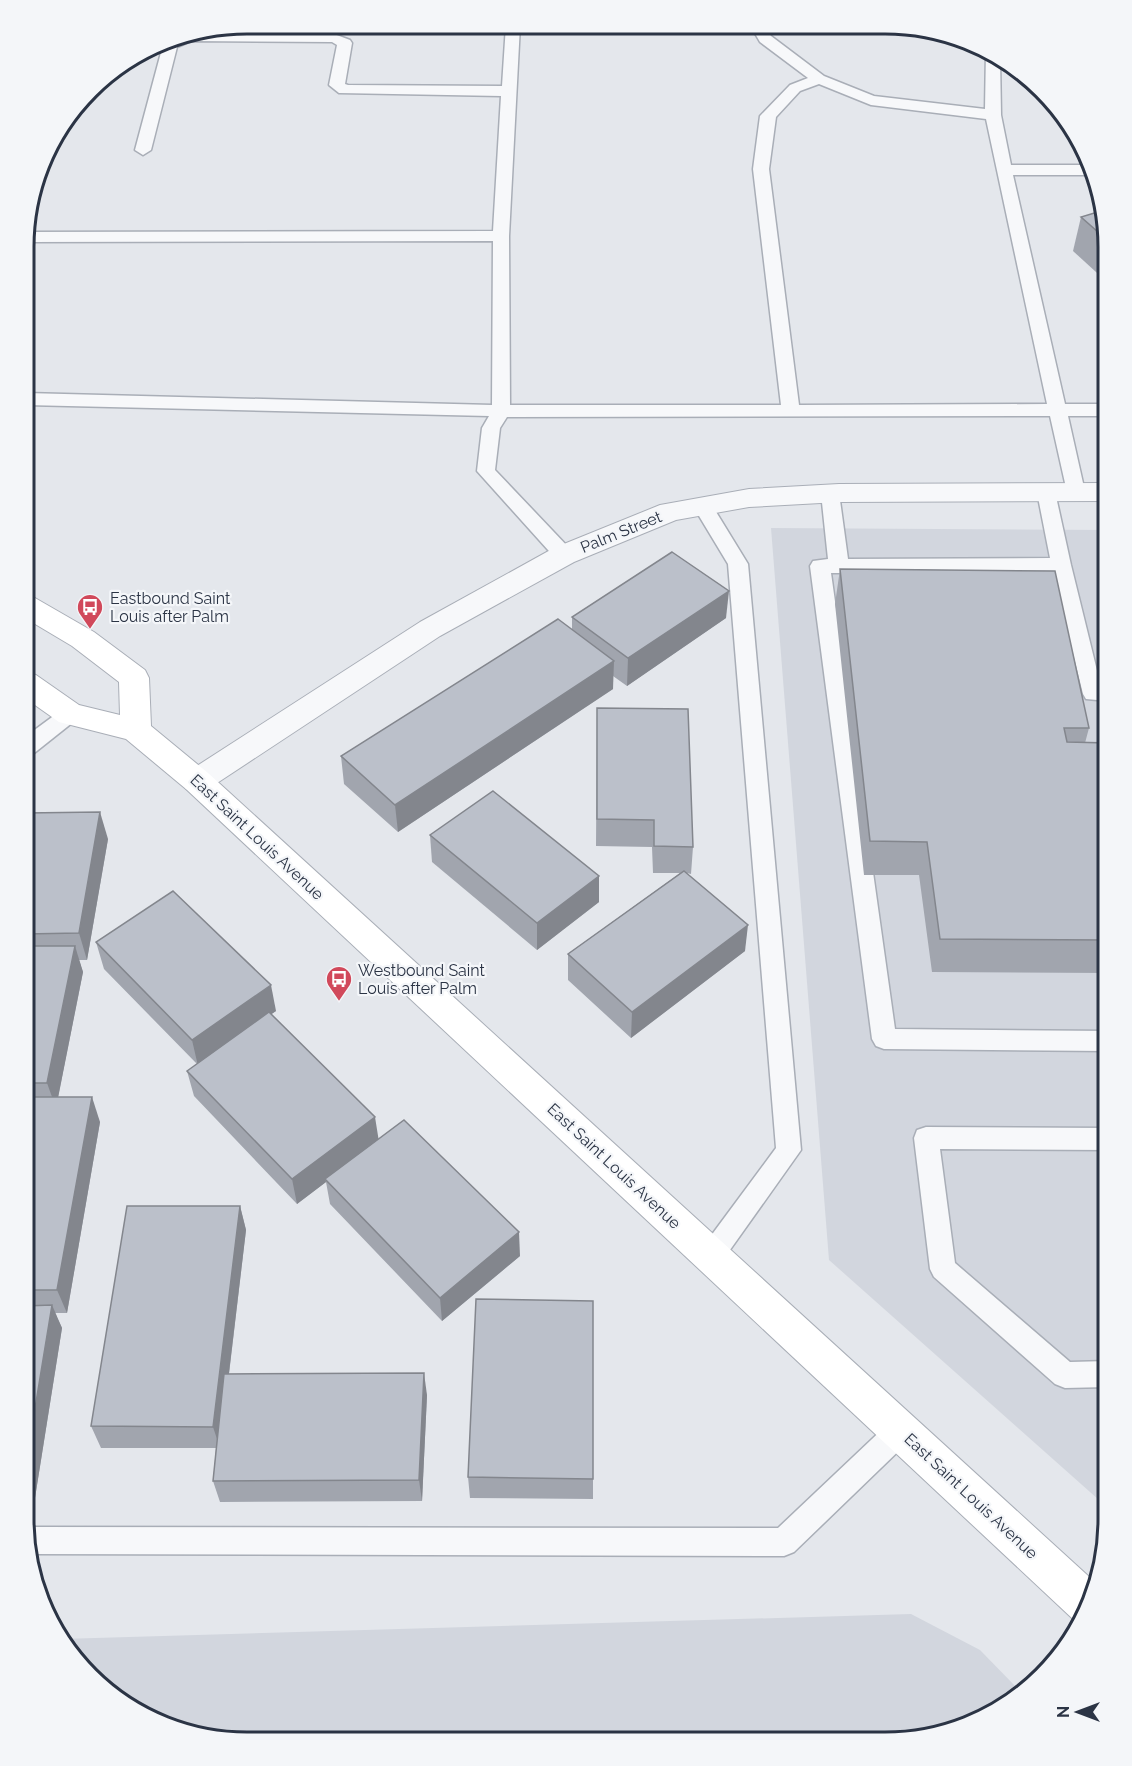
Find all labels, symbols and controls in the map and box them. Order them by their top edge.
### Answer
street label: Palm Street [578,507,665,557]
place label: Eastbound Saint Louis after Palm [110,589,231,626]
bus stop icon: Eastbound Saint Louis after Palm [75,592,105,630]
street label: East Saint Louis Avenue [186,770,328,904]
place label: Westbound Saint Louis after Palm [358,961,486,998]
bus stop icon: Westbound Saint Louis after Palm [324,964,354,1002]
street label: East Saint Louis Avenue [543,1099,685,1233]
street label: East Saint Louis Avenue [900,1429,1042,1563]
north arrow [1048,1682,1108,1742]
text: N [1054,1706,1073,1718]

